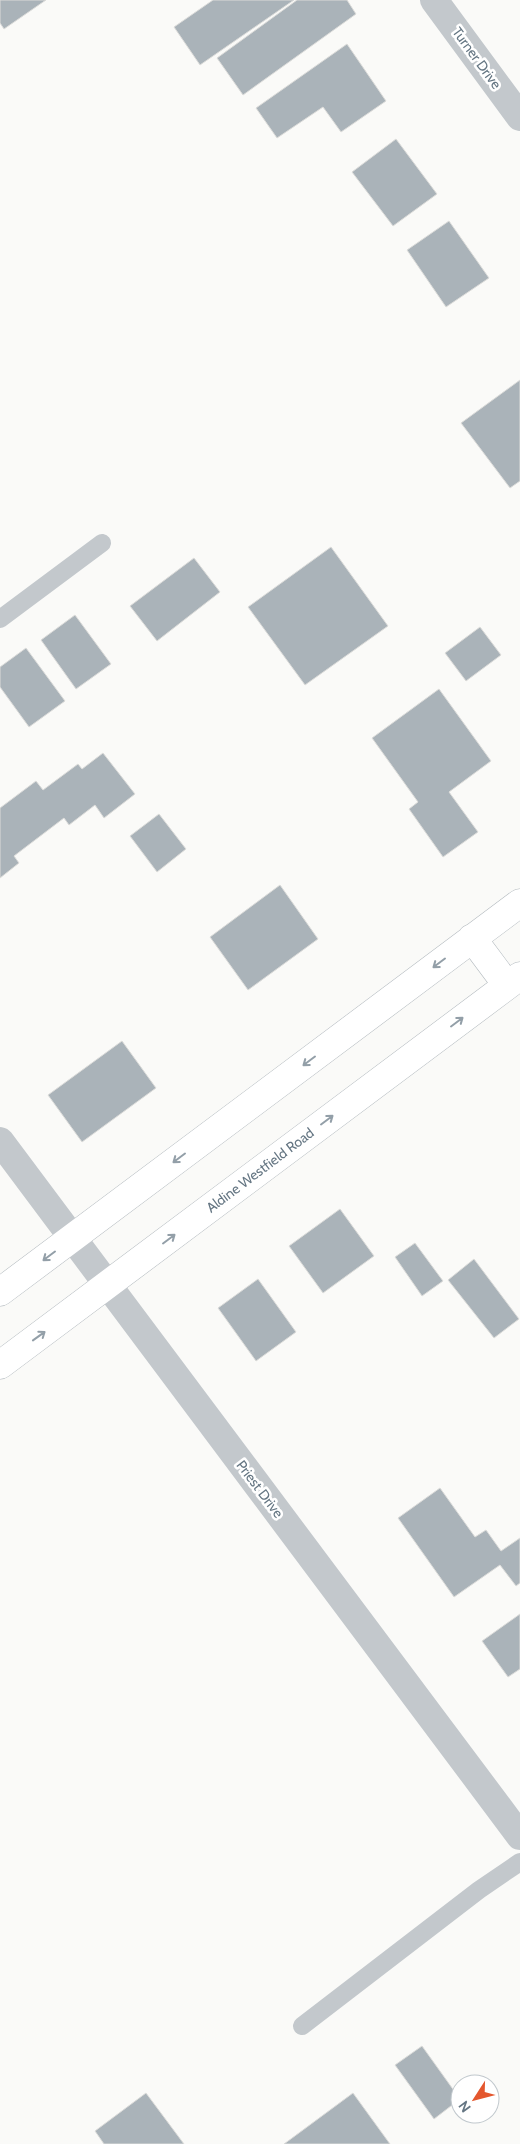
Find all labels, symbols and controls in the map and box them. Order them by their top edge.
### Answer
street label: Turner Drive [449,24,505,92]
one-way arrow [432,958,446,968]
one-way arrow [450,1017,463,1028]
one-way arrow [303,1055,316,1066]
one-way arrow [320,1115,334,1125]
street label: Aldine Westfield Road [203,1124,317,1216]
one-way arrow [173,1153,186,1164]
one-way arrow [162,1233,175,1244]
one-way arrow [42,1251,56,1261]
one-way arrow [32,1331,46,1341]
street label: Priest Drive [232,1457,288,1521]
north arrow [450,2074,500,2124]
text: N [454,2097,475,2116]

